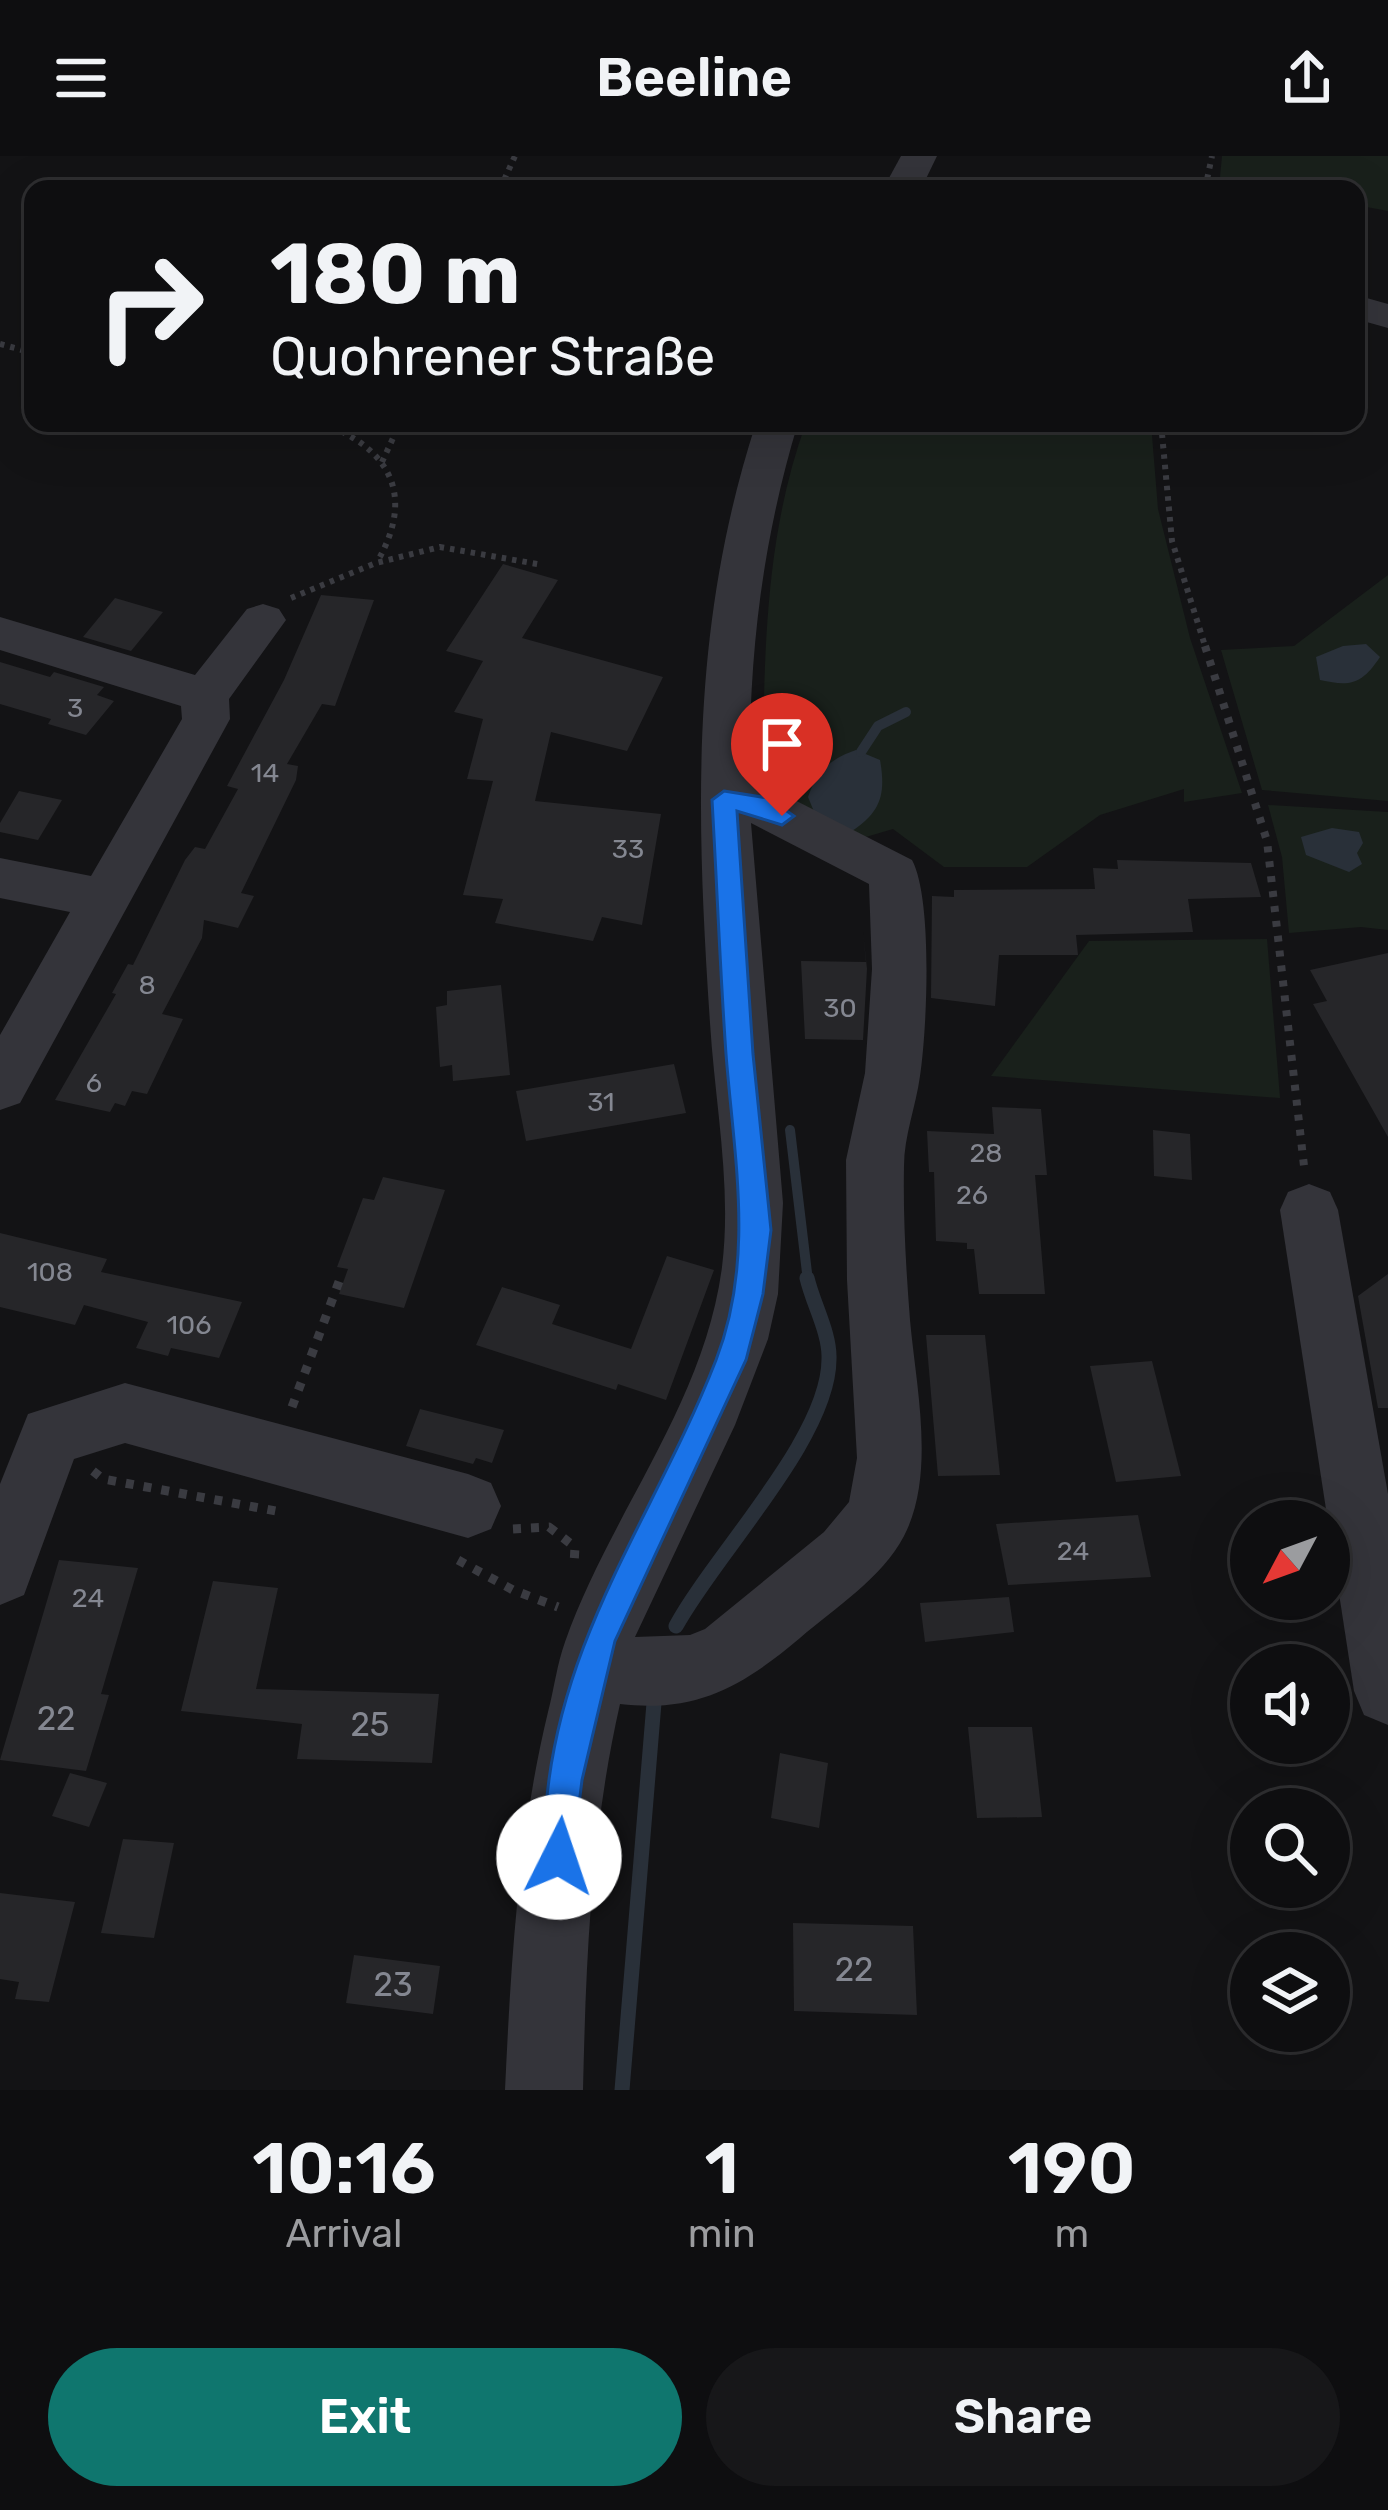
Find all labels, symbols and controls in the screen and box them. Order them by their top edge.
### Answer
icon: menu [48,45,114,111]
icon: share [1274,45,1340,111]
text: Beeline [596,46,792,110]
text: 180 m [270,224,521,324]
icon: right [72,228,228,384]
text: Quohrener Straße [270,325,715,389]
house number: 3 [67,692,83,724]
pin [731,693,833,816]
icon: arrive [749,711,815,777]
house number: 14 [251,757,279,789]
house number: 33 [612,833,644,865]
house number: 8 [138,969,156,1001]
house number: 30 [823,992,857,1024]
house number: 6 [86,1067,102,1099]
house number: 31 [587,1086,615,1118]
house number: 28 [969,1137,1003,1169]
house number: 26 [956,1179,988,1211]
house number: 108 [27,1256,73,1288]
house number: 106 [167,1309,211,1341]
north arrow [1230,1500,1350,1620]
map controls [1230,1500,1350,2052]
house number: 24 [1057,1535,1089,1567]
house number: 24 [72,1582,104,1614]
button: sound [1230,1644,1350,1764]
house number: 22 [37,1699,75,1738]
house number: 25 [351,1705,389,1744]
button: search [1230,1788,1350,1908]
position arrow [496,1794,622,1920]
button: layers [1230,1932,1350,2052]
house number: 22 [835,1950,873,1989]
house number: 23 [373,1965,413,2004]
text: 10:16 [252,2126,436,2211]
text: 1 [704,2126,739,2211]
text: 190 [1008,2126,1136,2211]
text: Arrival [285,2211,402,2257]
text: min [688,2211,756,2257]
text: m [1054,2211,1089,2257]
button: Exit [48,2348,682,2486]
button: Share [706,2348,1340,2486]

